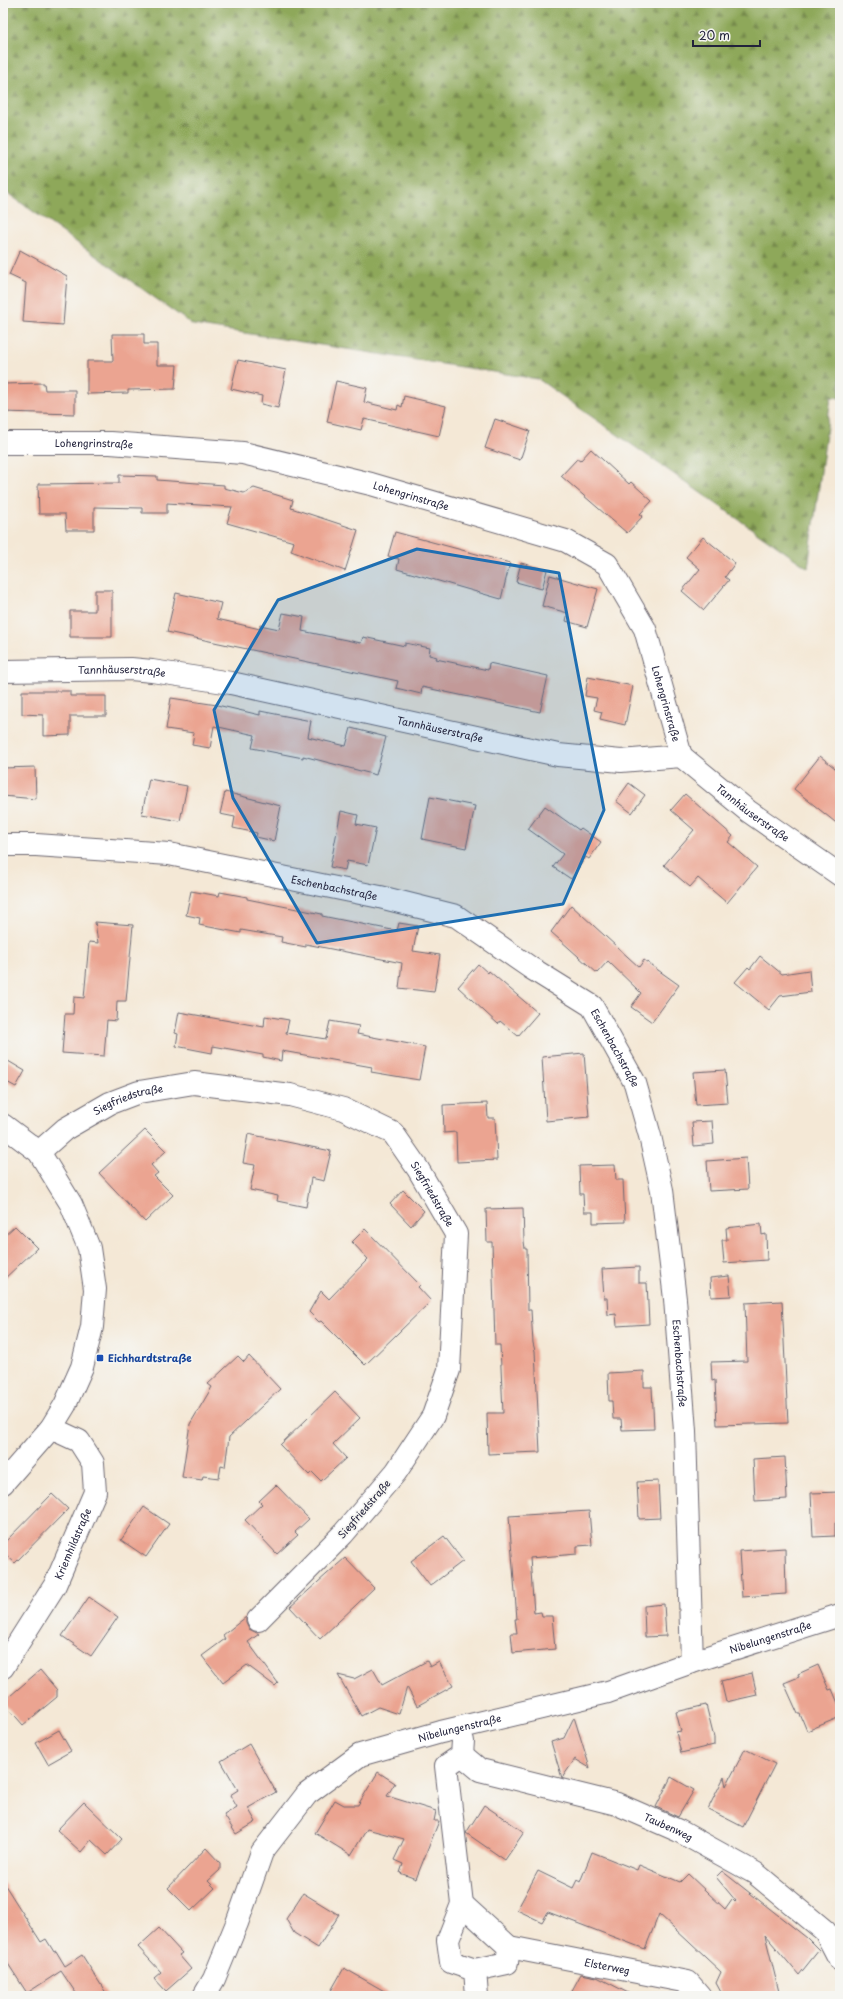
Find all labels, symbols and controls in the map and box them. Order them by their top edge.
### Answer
scale bar [693,22,760,48]
text: 20 m [699,26,730,44]
street label: Lohengrinstraße [55,435,134,452]
street label: Lohengrinstraße [372,477,451,513]
street label: Tannhäuserstraße [78,661,167,680]
street label: Lohengrinstraße [649,664,684,743]
street label: Tannhäuserstraße [396,712,485,745]
street label: Tannhäuserstraße [713,780,793,845]
street label: Eschenbachstraße [290,871,379,903]
street label: Eschenbachstraße [588,1006,644,1088]
street label: Siegfriedstraße [90,1080,164,1118]
street label: Siegfriedstraße [408,1158,458,1229]
street label: Eschenbachstraße [670,1319,691,1408]
place label: Eichhardtstraße [108,1350,192,1365]
marker: Eichhardtstraße [95,1353,105,1363]
street label: Siegfriedstraße [334,1476,393,1541]
street label: Kriemhildstraße [50,1506,94,1582]
street label: Nibelungenstraße [727,1617,813,1657]
street label: Nibelungenstraße [416,1710,503,1745]
street label: Taubenweg [642,1809,696,1844]
street label: Elsterweg [583,1954,631,1977]

